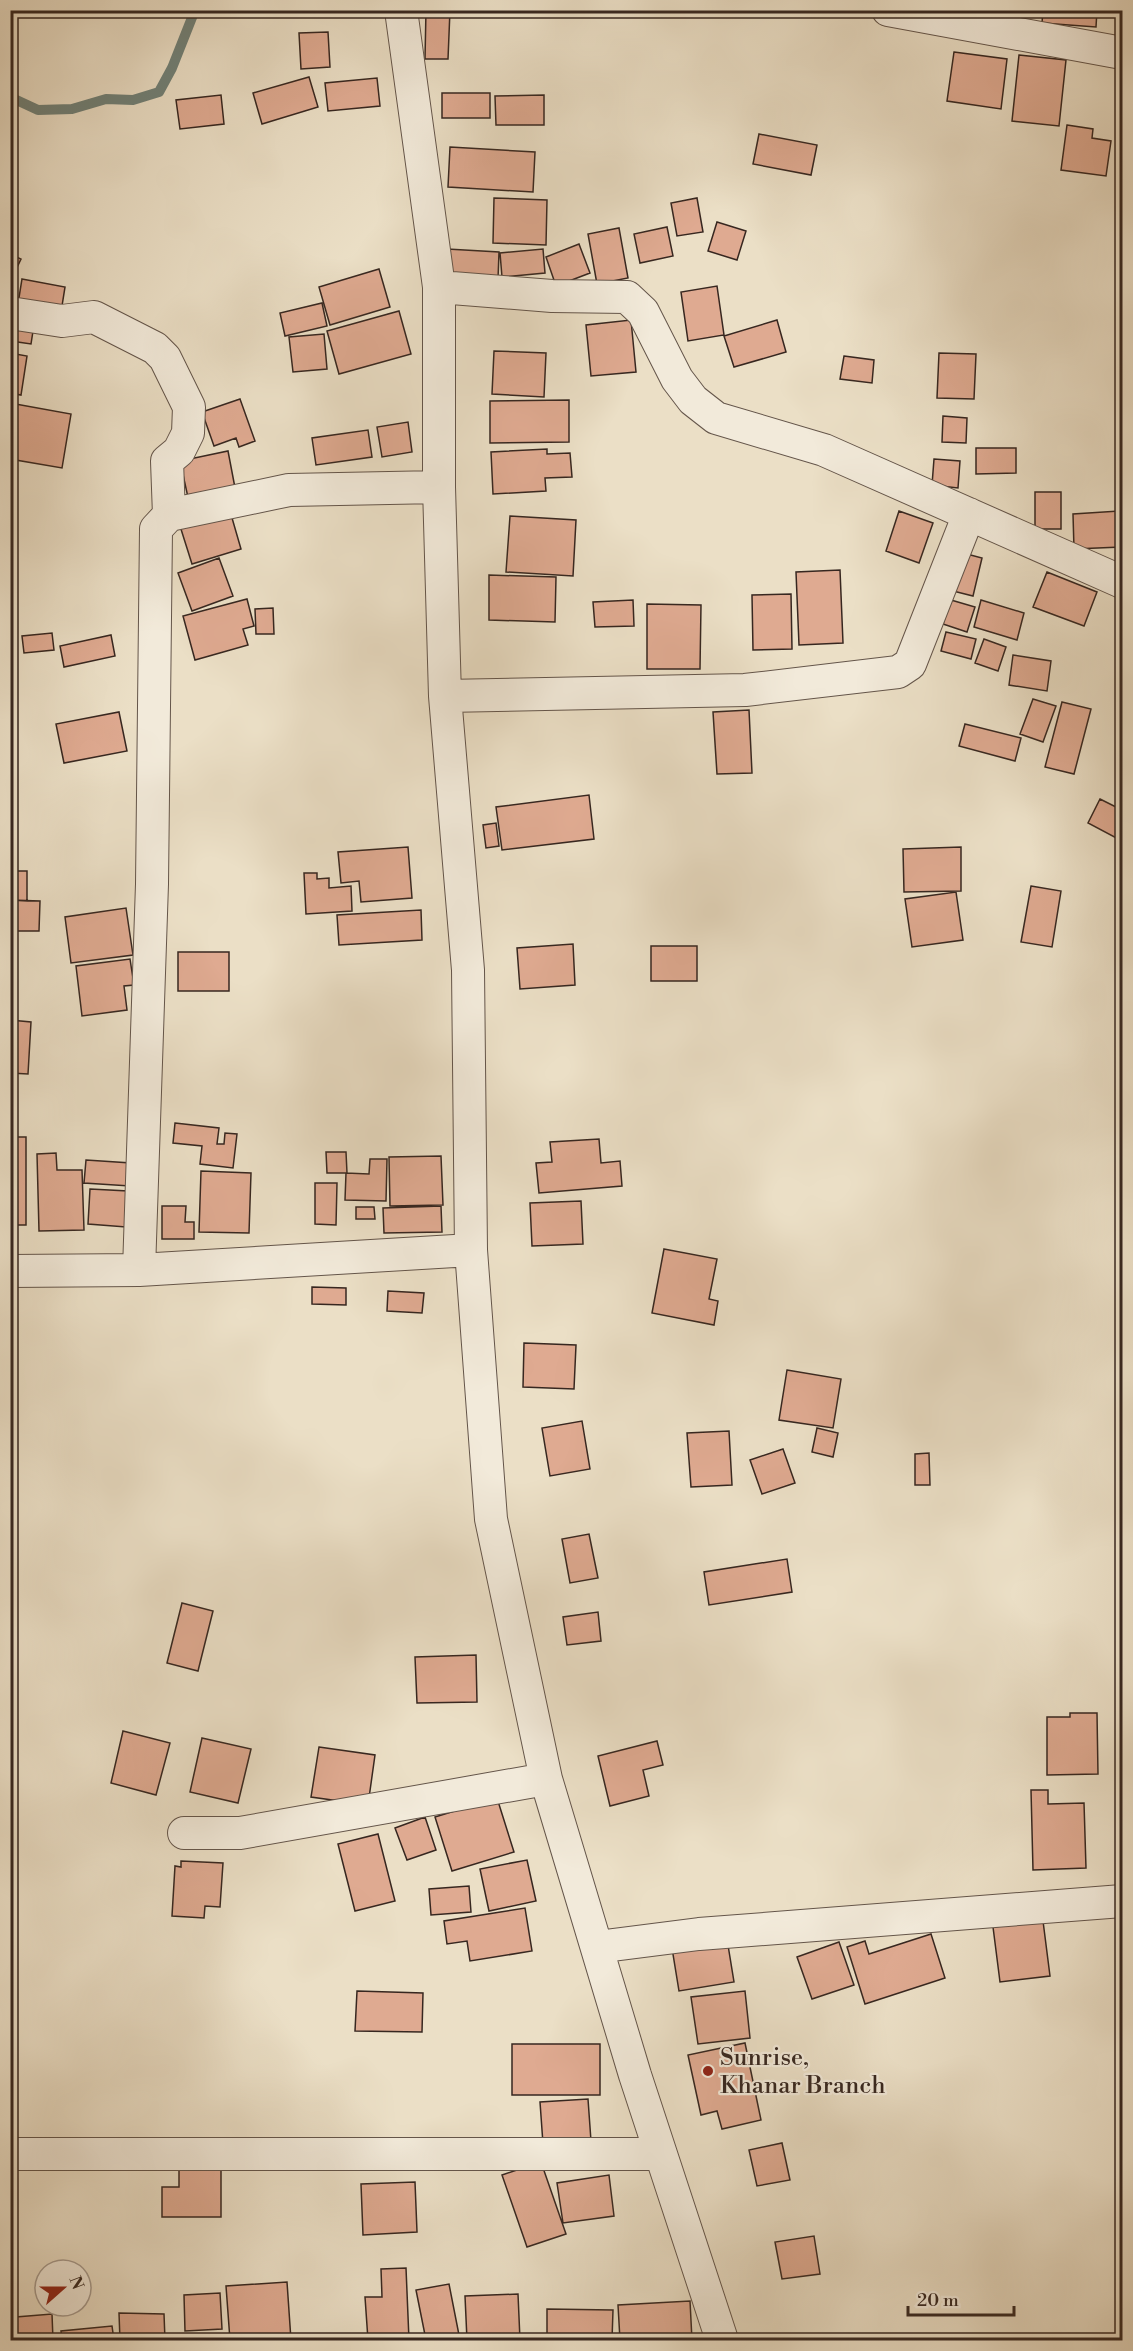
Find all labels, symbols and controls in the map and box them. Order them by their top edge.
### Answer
place label: Sunrise, Khanar Branch [720,2043,886,2101]
marker: Sunrise, Khanar Branch [701,2064,715,2078]
north arrow [33,2258,93,2318]
text: N [64,2273,88,2293]
scale bar [908,2279,1014,2317]
text: 20 m [917,2289,959,2312]

